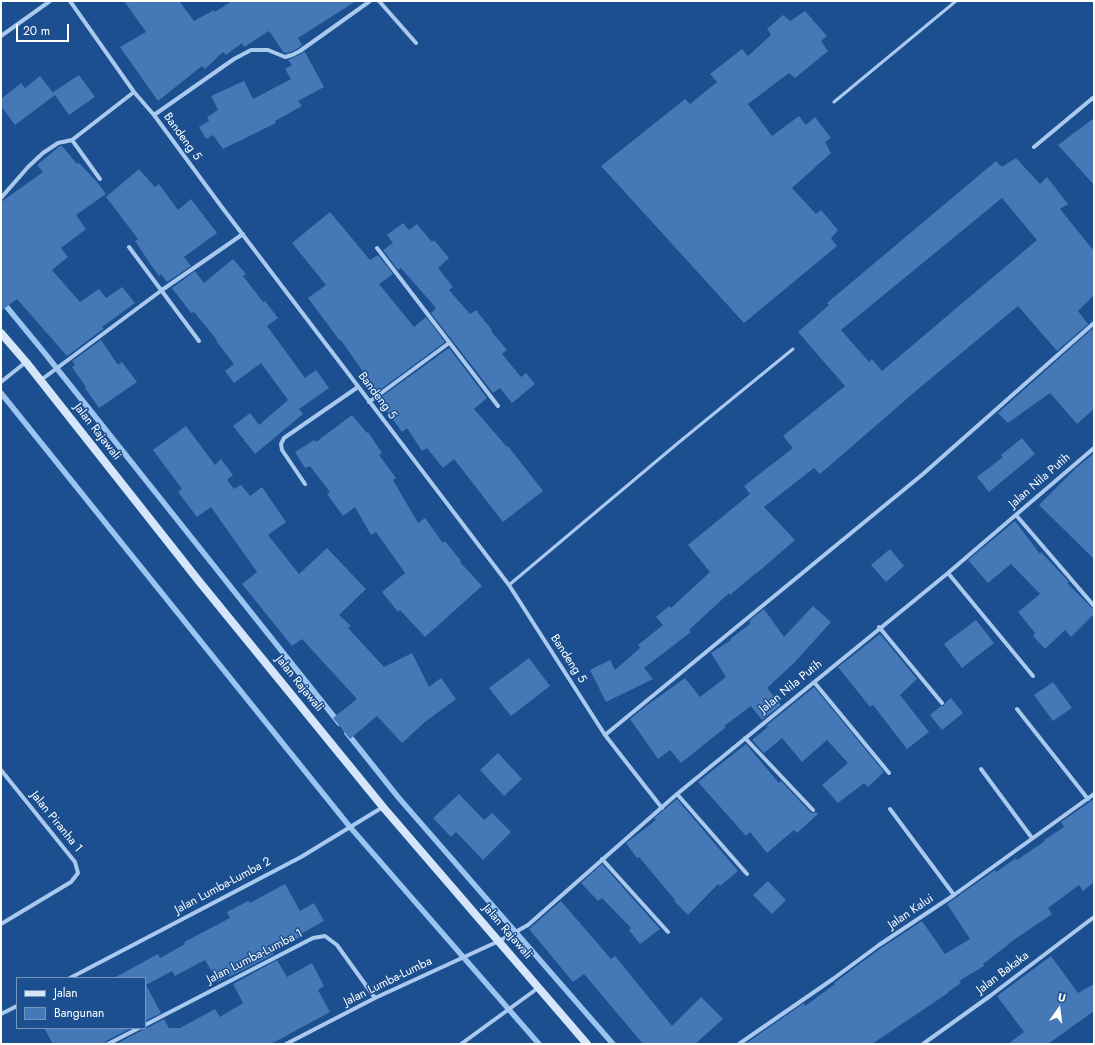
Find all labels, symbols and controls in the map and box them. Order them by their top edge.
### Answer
scale bar [18,16,71,42]
text: 20 m [23,22,50,40]
street label: Bandeng 5 [160,110,204,164]
street label: Bandeng 5 [355,370,399,422]
street label: Jalan Rajawali [70,401,124,463]
street label: Jalan Nila Putih [1006,450,1074,512]
street label: Bandeng 5 [547,632,589,686]
street label: Jalan Rajawali [272,653,326,715]
street label: Jalan Nila Putih [757,657,825,717]
street label: Jalan Piranha 1 [27,789,85,855]
street label: Jalan Lumba-Lumba 2 [172,855,274,917]
street label: Jalan Kalui [885,892,937,932]
street label: Jalan Rajawali [479,902,535,962]
street label: Jalan Lumba-Lumba 1 [205,927,305,987]
street label: Jalan Bakaka [974,949,1032,997]
street label: Jalan Lumba-Lumba [341,954,435,1010]
legend [16,977,146,1029]
text: Jalan [54,984,77,1002]
north arrow [1039,989,1079,1029]
text: U [1056,989,1068,1006]
text: Bangunan [54,1004,104,1022]

